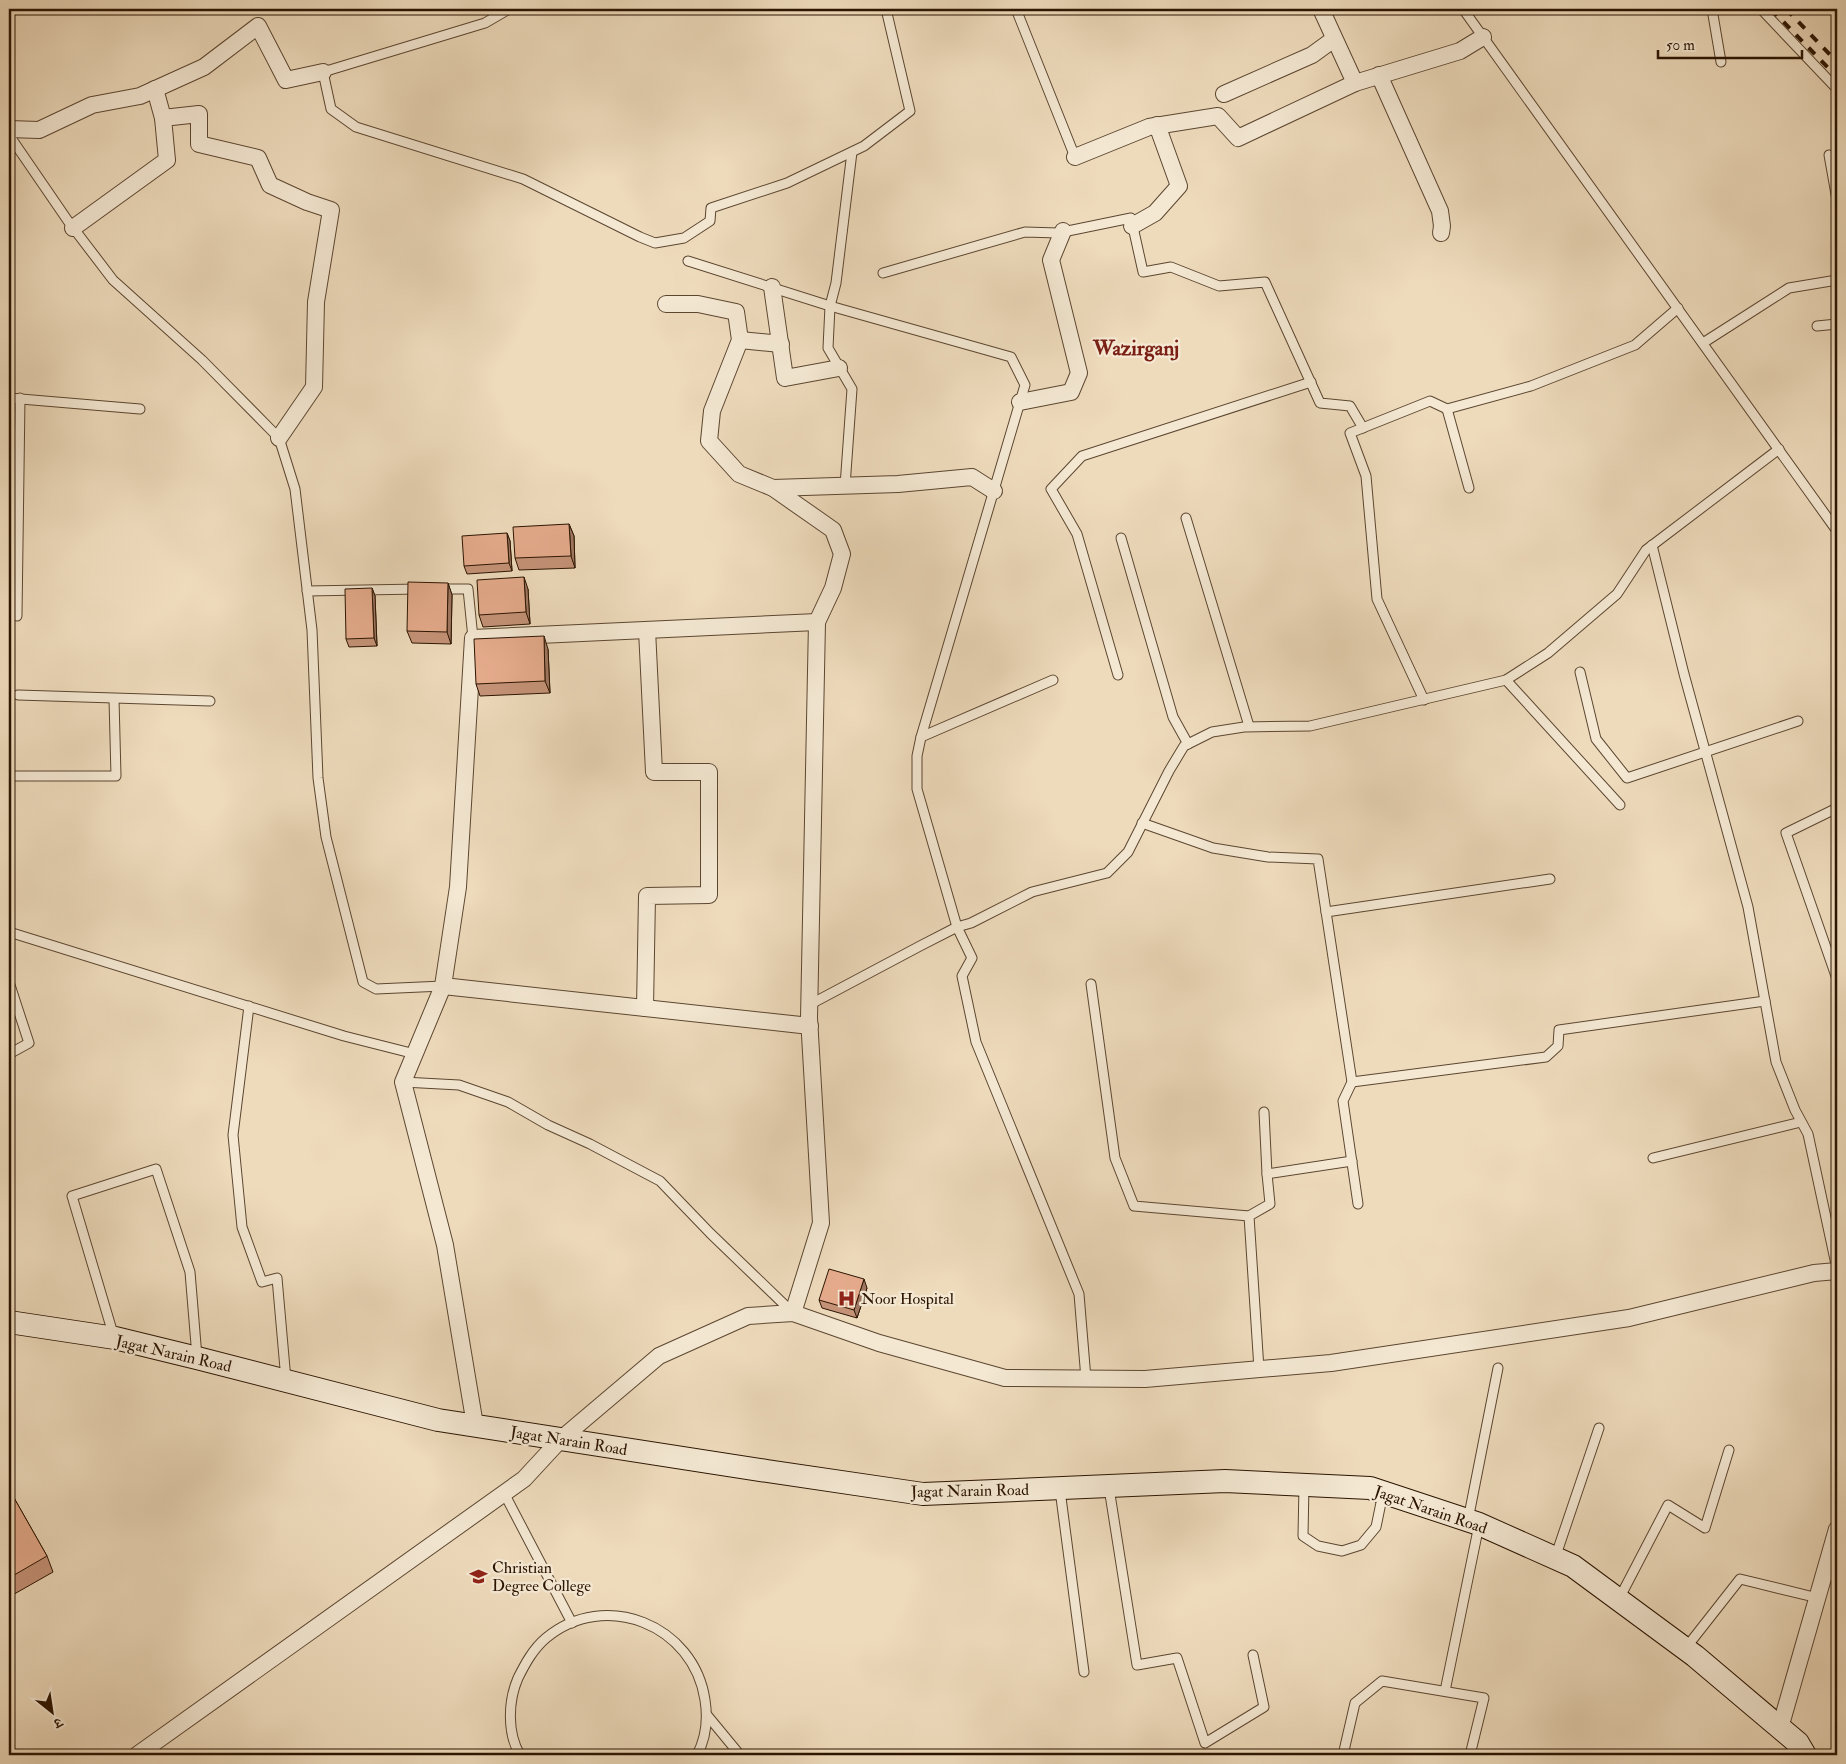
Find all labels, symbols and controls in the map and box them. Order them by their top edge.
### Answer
scale bar [1658,28,1802,60]
text: 50 m [1666,36,1695,55]
district label: Wazirganj [1092,335,1179,362]
hospital icon: Noor Hospital [837,1288,857,1308]
place label: Noor Hospital [861,1289,954,1310]
street label: Jagat Narain Road [113,1331,234,1378]
street label: Jagat Narain Road [508,1422,629,1461]
street label: Jagat Narain Road [910,1480,1029,1503]
street label: Jagat Narain Road [1370,1481,1490,1540]
place label: Christian Degree College [492,1558,591,1596]
school or university icon: Christian Degree College [468,1566,488,1586]
north arrow [28,1686,78,1736]
text: उ [50,1713,66,1732]

